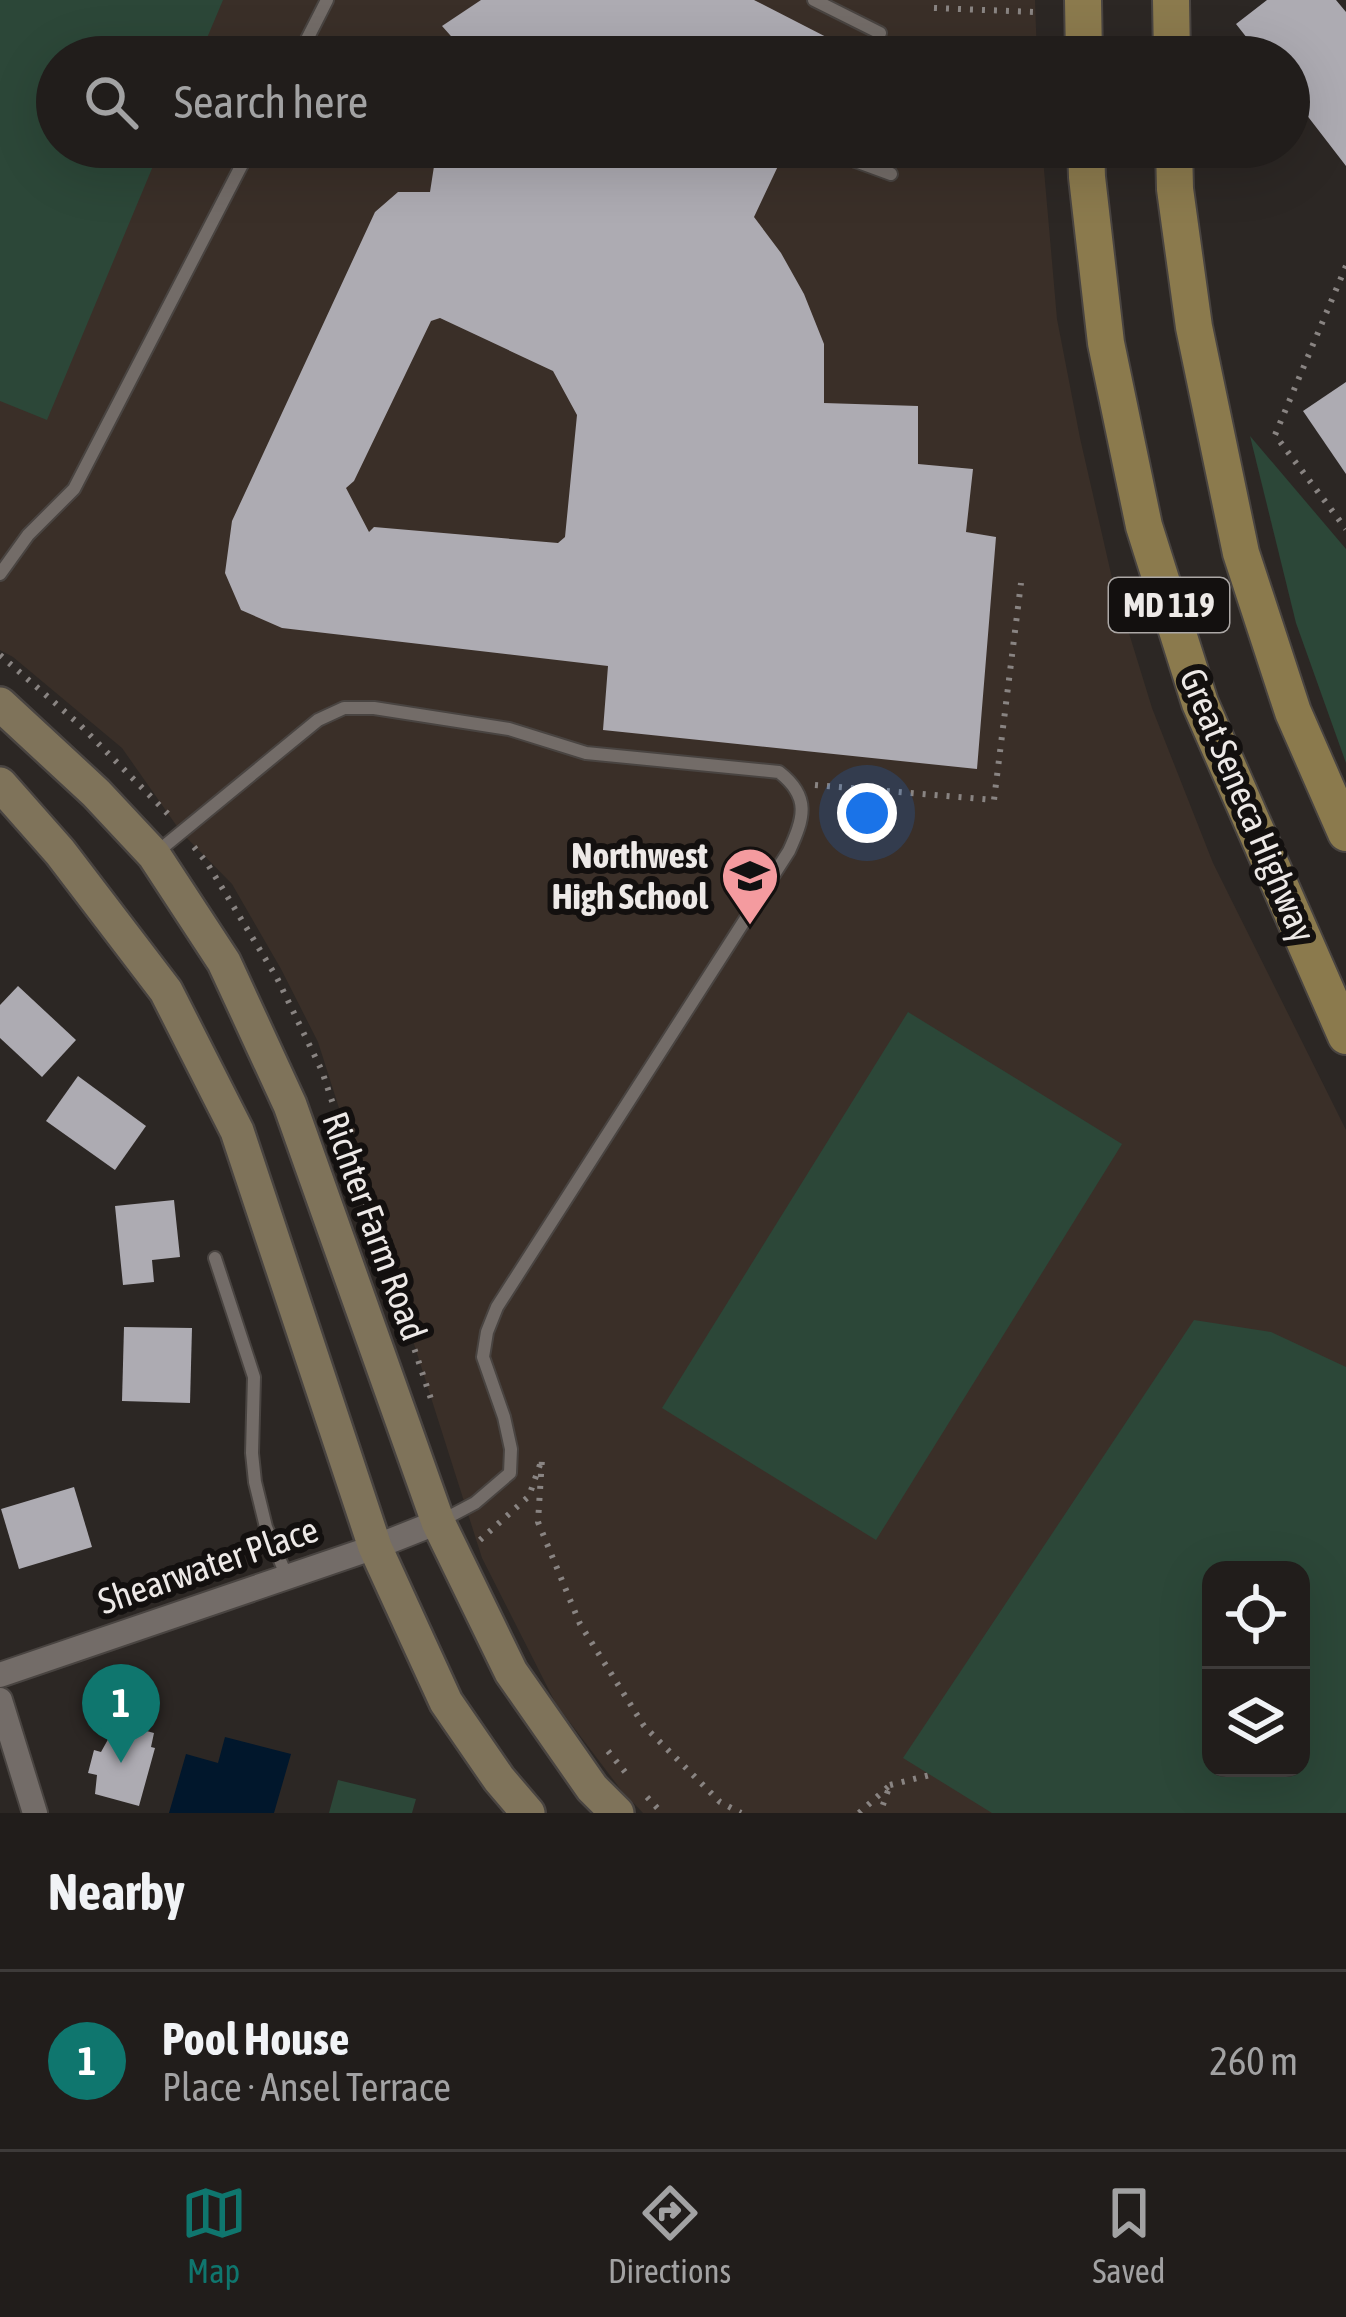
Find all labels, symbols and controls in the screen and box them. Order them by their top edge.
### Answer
search box [36,36,1310,168]
icon: search [78,69,144,135]
text: Search here [174,76,368,128]
road number: MD 119 [1109,578,1229,632]
street label: Great Seneca Highway [1171,662,1325,948]
your location [837,783,897,843]
place label: Northwest High School [552,834,709,917]
school or university icon: Northwest High School [719,845,781,927]
street label: Richter Farm Road [314,1106,436,1346]
street label: Shearwater Place [93,1508,323,1622]
map controls [1202,1561,1310,1777]
button: locate [1202,1561,1310,1669]
pin: 1 [82,1664,160,1763]
button: layers [1202,1669,1310,1777]
text: Nearby [48,1862,185,1921]
text: Pool House [162,2013,349,2065]
text: 1 [78,2039,96,2083]
text: 260 m [1210,2039,1298,2083]
text: Place · Ansel Terrace [162,2065,451,2109]
tab: Map [181,2180,247,2290]
tab: Directions [608,2180,731,2290]
tab: Saved [1092,2180,1165,2290]

